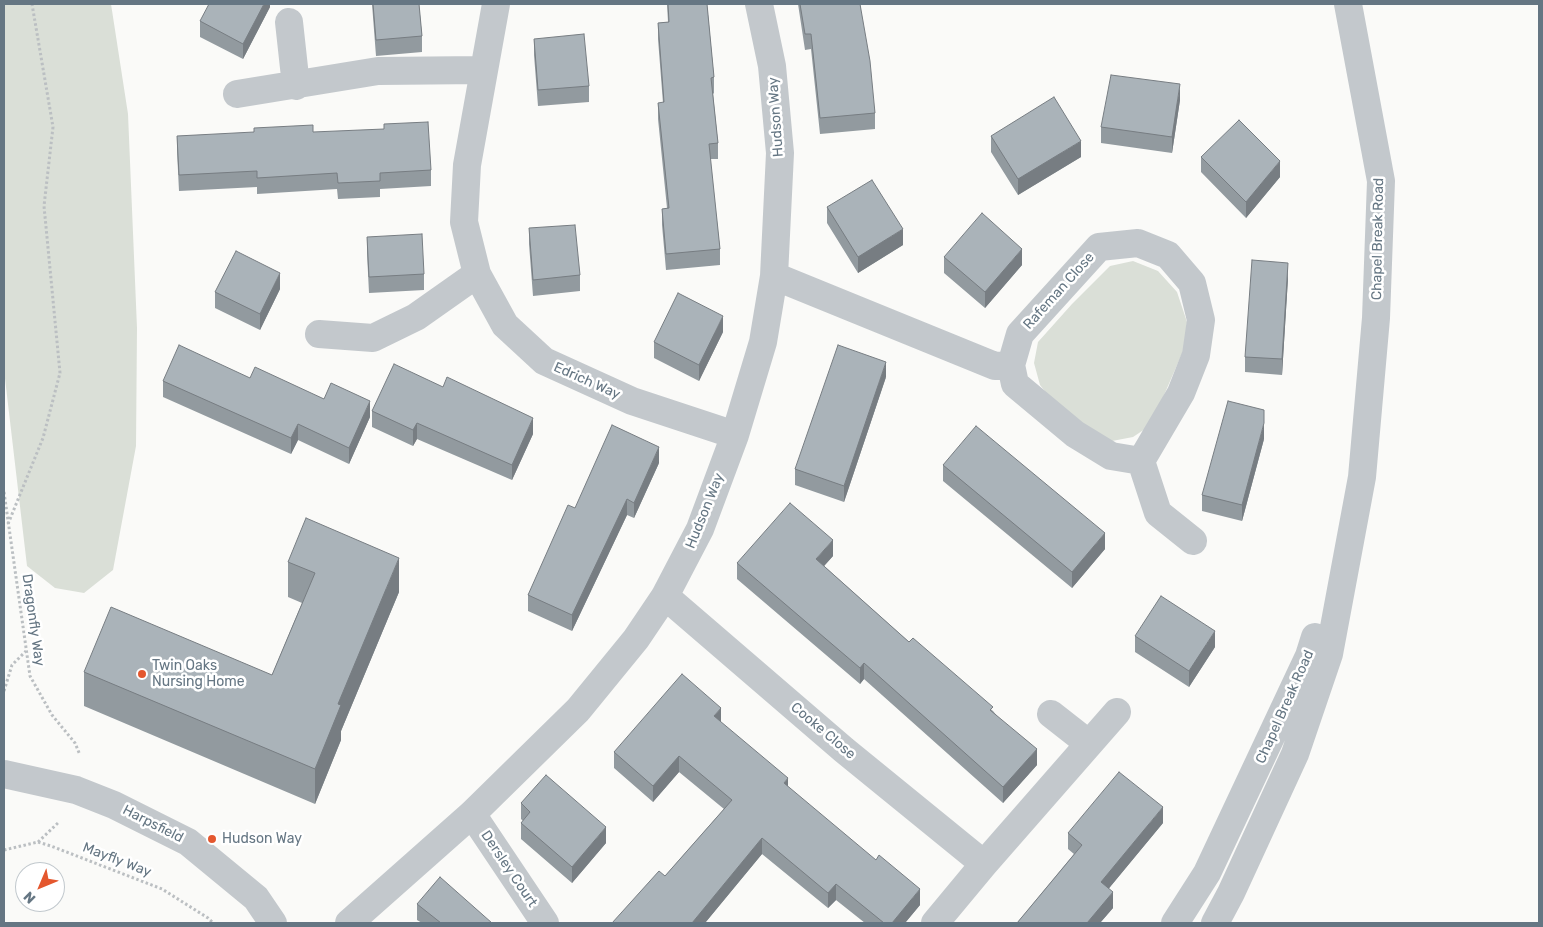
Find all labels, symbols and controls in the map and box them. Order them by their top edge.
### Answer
street label: Hudson Way [765,76,787,158]
street label: Chapel Break Road [1369,178,1387,300]
street label: Rafeman Close [1020,249,1098,333]
street label: Edrich Way [551,359,623,403]
street label: Hudson Way [682,471,728,551]
street label: Dragonfly Way [18,573,48,667]
street label: Chapel Break Road [1252,648,1318,766]
place label: Twin Oaks Nursing Home [152,658,245,690]
marker: Twin Oaks Nursing Home [136,668,148,680]
street label: Cooke Close [787,699,859,763]
street label: Harpsfield [120,802,186,846]
street label: Dersley Court [477,828,541,910]
place label: Hudson Way [222,831,302,847]
marker: Hudson Way [206,833,218,845]
street label: Mayfly Way [80,839,154,881]
north arrow [15,862,65,912]
text: N [20,888,39,907]

